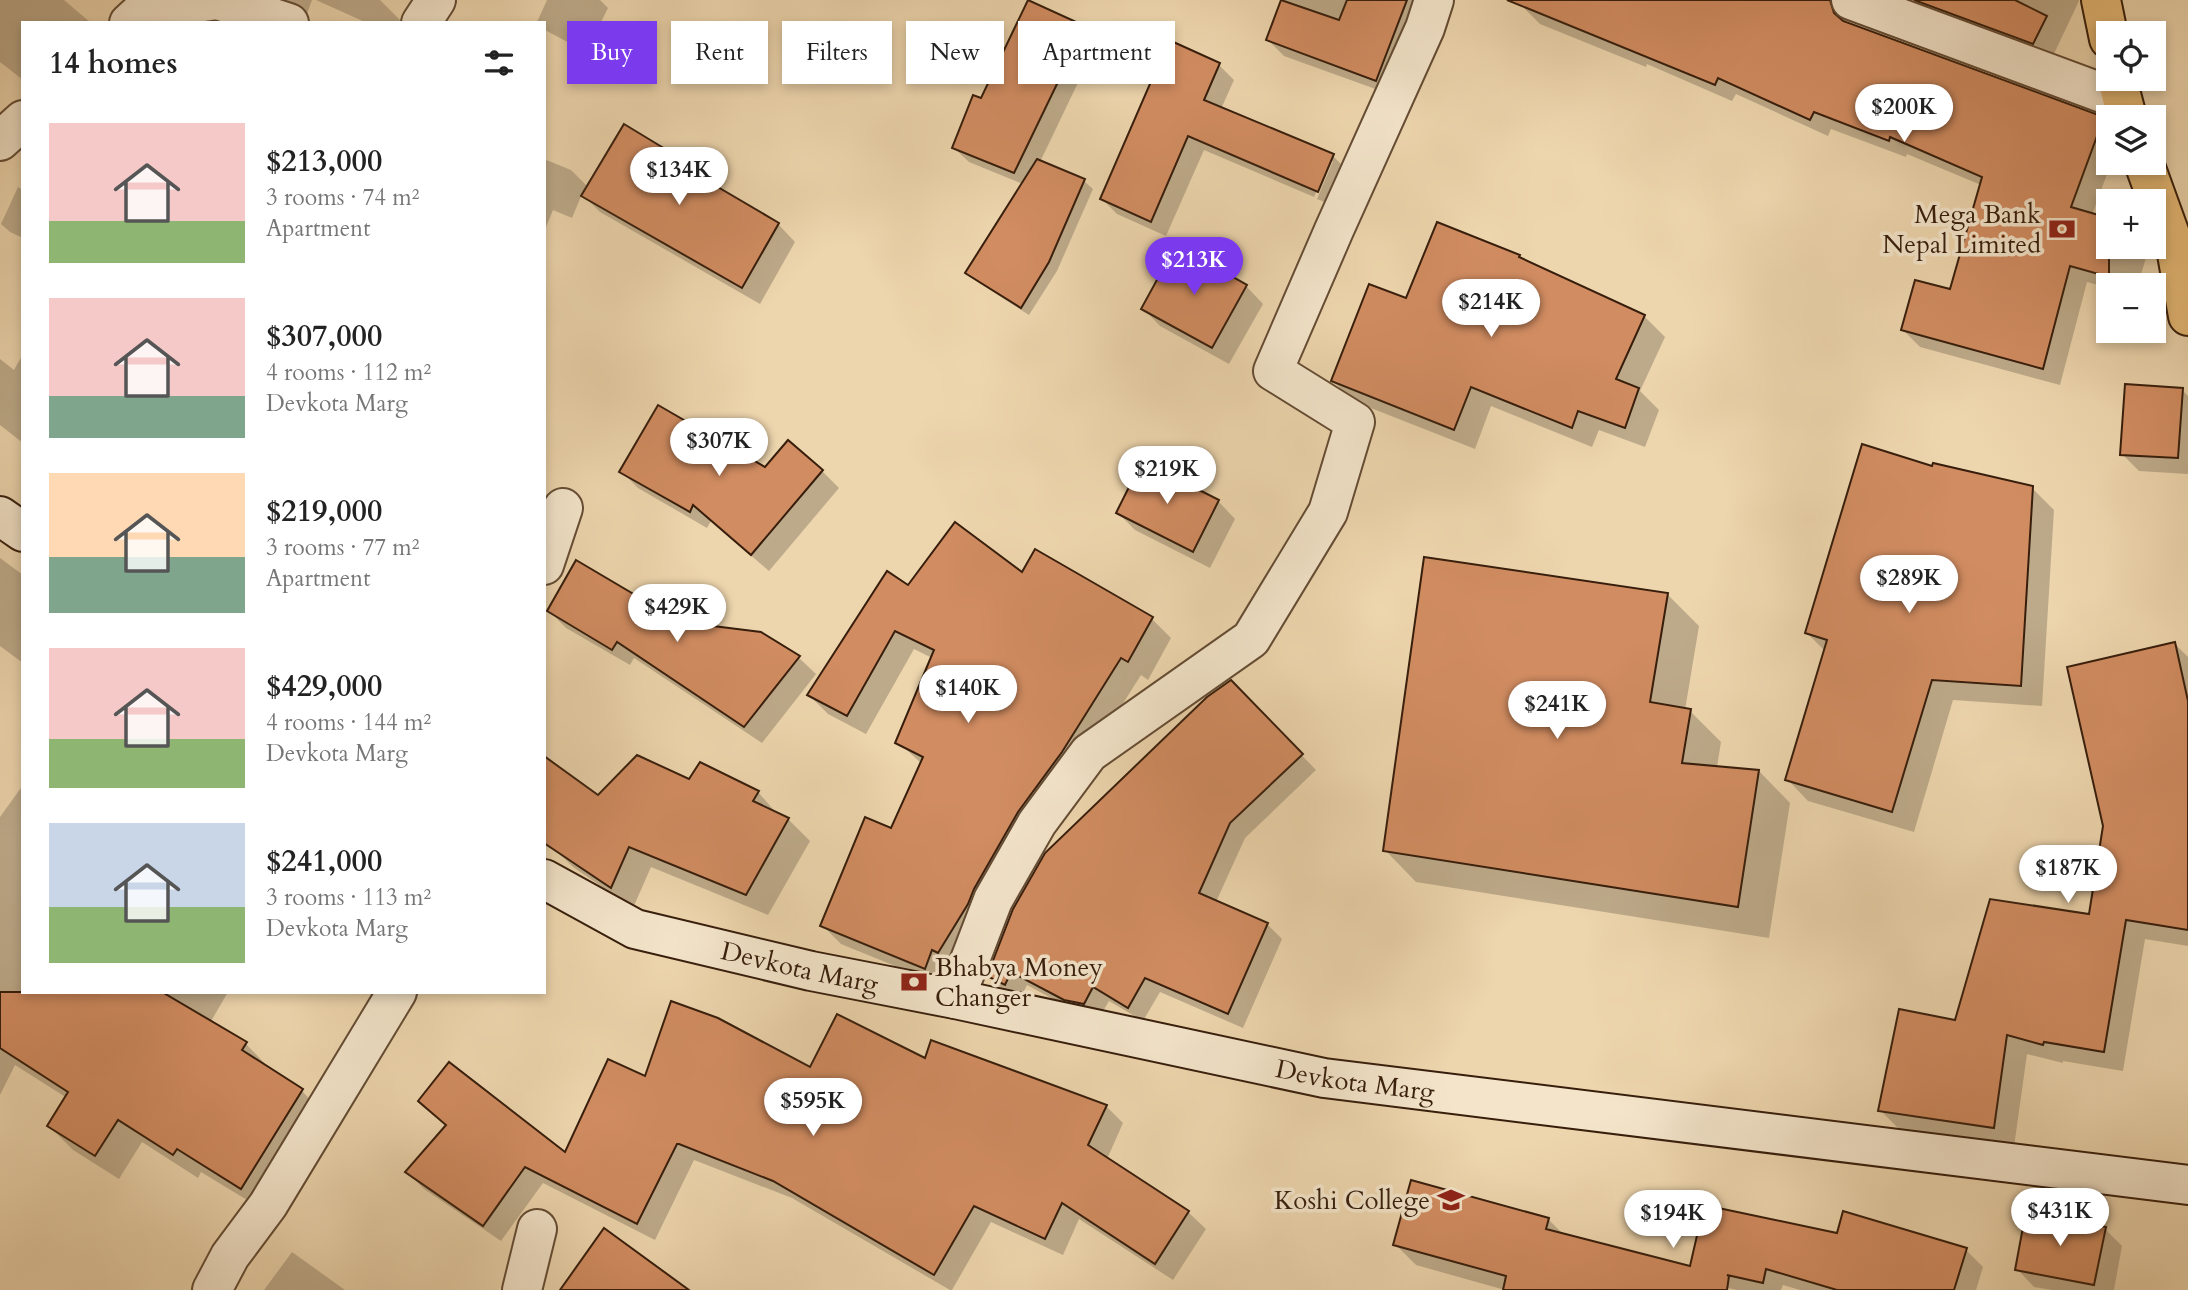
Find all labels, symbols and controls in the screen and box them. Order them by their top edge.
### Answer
chip: Buy [567,21,657,84]
chip: Rent [671,21,768,84]
chip: Filters [782,21,892,84]
chip: New [906,21,1004,84]
chip: Apartment [1018,21,1175,84]
map controls [2096,21,2166,343]
button: locate [2096,21,2166,91]
text: 14 homes [49,43,178,84]
icon: filters [480,44,518,82]
pin: $200K [1855,85,1953,144]
text: $200K [1871,91,1937,122]
button: layers [2096,105,2166,175]
text: $213,000 [266,141,382,182]
pin: $134K [630,148,728,207]
icon: home [105,151,189,235]
text: $134K [646,154,712,185]
text: 3 rooms · 74 m² [266,182,419,213]
button: + [2096,189,2166,259]
place label: Mega Bank Nepal Limited [1882,197,2041,262]
text: Apartment [266,213,370,244]
bank icon: Mega Bank Nepal Limited [2047,214,2077,244]
pin: $213K [1145,238,1243,297]
text: $213K [1161,244,1227,275]
button: − [2096,273,2166,343]
pin: $214K [1442,280,1540,339]
text: $214K [1458,286,1524,317]
text: $307,000 [266,316,382,357]
icon: home [105,326,189,410]
text: 4 rooms · 112 m² [266,357,431,388]
text: Devkota Marg [266,388,408,419]
pin: $307K [670,419,768,478]
text: $307K [686,425,752,456]
pin: $219K [1118,447,1216,506]
text: $219K [1134,453,1200,484]
text: $219,000 [266,491,382,532]
icon: home [105,501,189,585]
text: 3 rooms · 77 m² [266,532,419,563]
pin: $289K [1860,556,1958,615]
text: $289K [1876,562,1942,593]
text: Apartment [266,563,370,594]
pin: $429K [628,584,726,644]
text: $429K [644,591,710,622]
text: $429,000 [266,666,382,707]
pin: $140K [919,666,1017,725]
text: $140K [935,672,1001,703]
icon: home [105,676,189,760]
pin: $241K [1508,682,1606,741]
text: $241K [1524,688,1590,719]
text: 4 rooms · 144 m² [266,707,431,738]
text: Devkota Marg [266,738,408,769]
text: $241,000 [266,841,382,882]
pin: $187K [2019,846,2117,905]
icon: home [105,851,189,935]
text: $187K [2035,852,2101,883]
text: 3 rooms · 113 m² [266,882,431,913]
text: Devkota Marg [266,913,408,944]
street label: Devkota Marg [718,933,882,1001]
place label: Bhabya Money Changer [935,950,1103,1015]
bank icon: Bhabya Money Changer [899,967,929,997]
street label: Devkota Marg [1272,1051,1437,1109]
pin: $595K [764,1078,862,1138]
text: $595K [780,1085,846,1116]
place label: Koshi College [1274,1183,1430,1218]
school or university icon: Koshi College [1436,1185,1466,1215]
pin: $431K [2011,1188,2109,1248]
pin: $194K [1624,1190,1722,1250]
text: $431K [2027,1195,2093,1226]
text: $194K [1640,1197,1706,1228]

